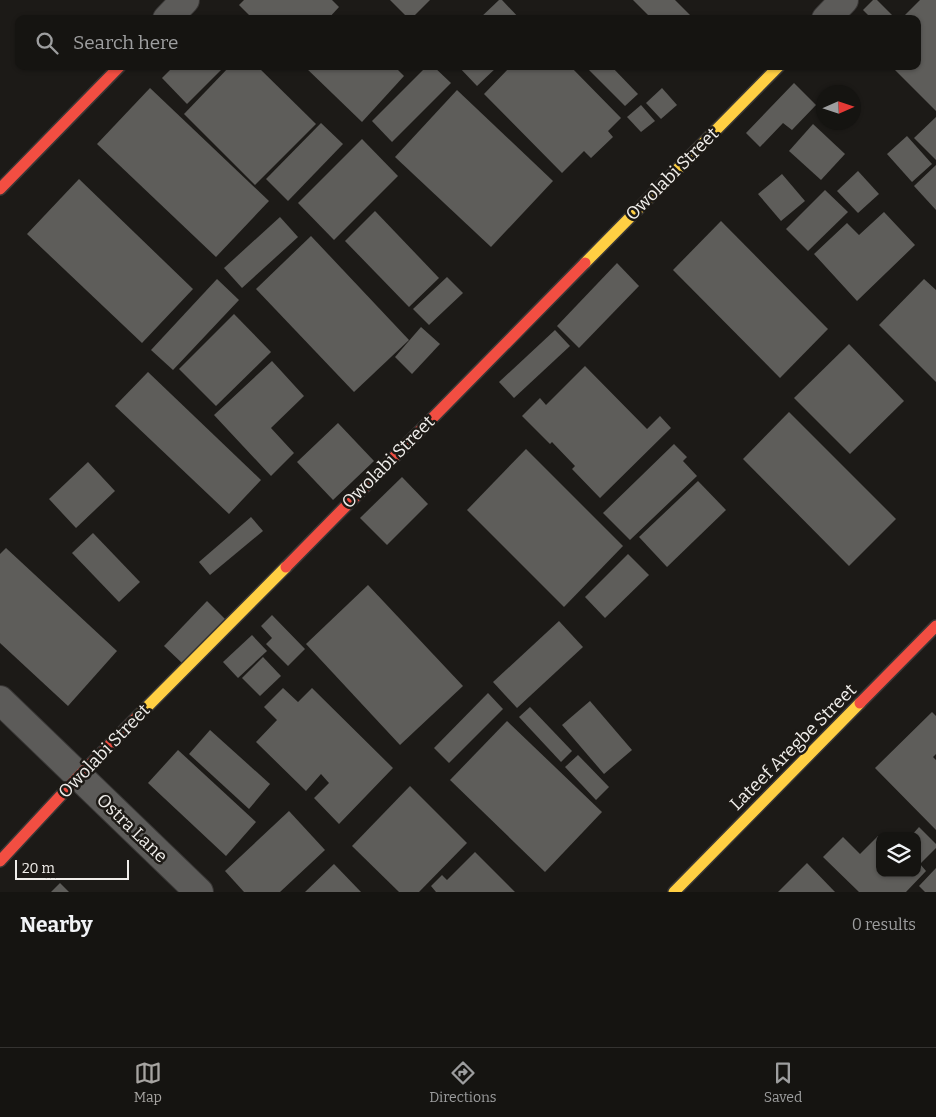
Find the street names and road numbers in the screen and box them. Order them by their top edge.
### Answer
street label: Owolabi Street [621,123,723,225]
street label: Owolabi Street [337,411,439,513]
street label: Lateef Aregbe Street [725,679,861,815]
street label: Owolabi Street [54,699,155,803]
street label: Ostra Lane [92,789,172,867]

